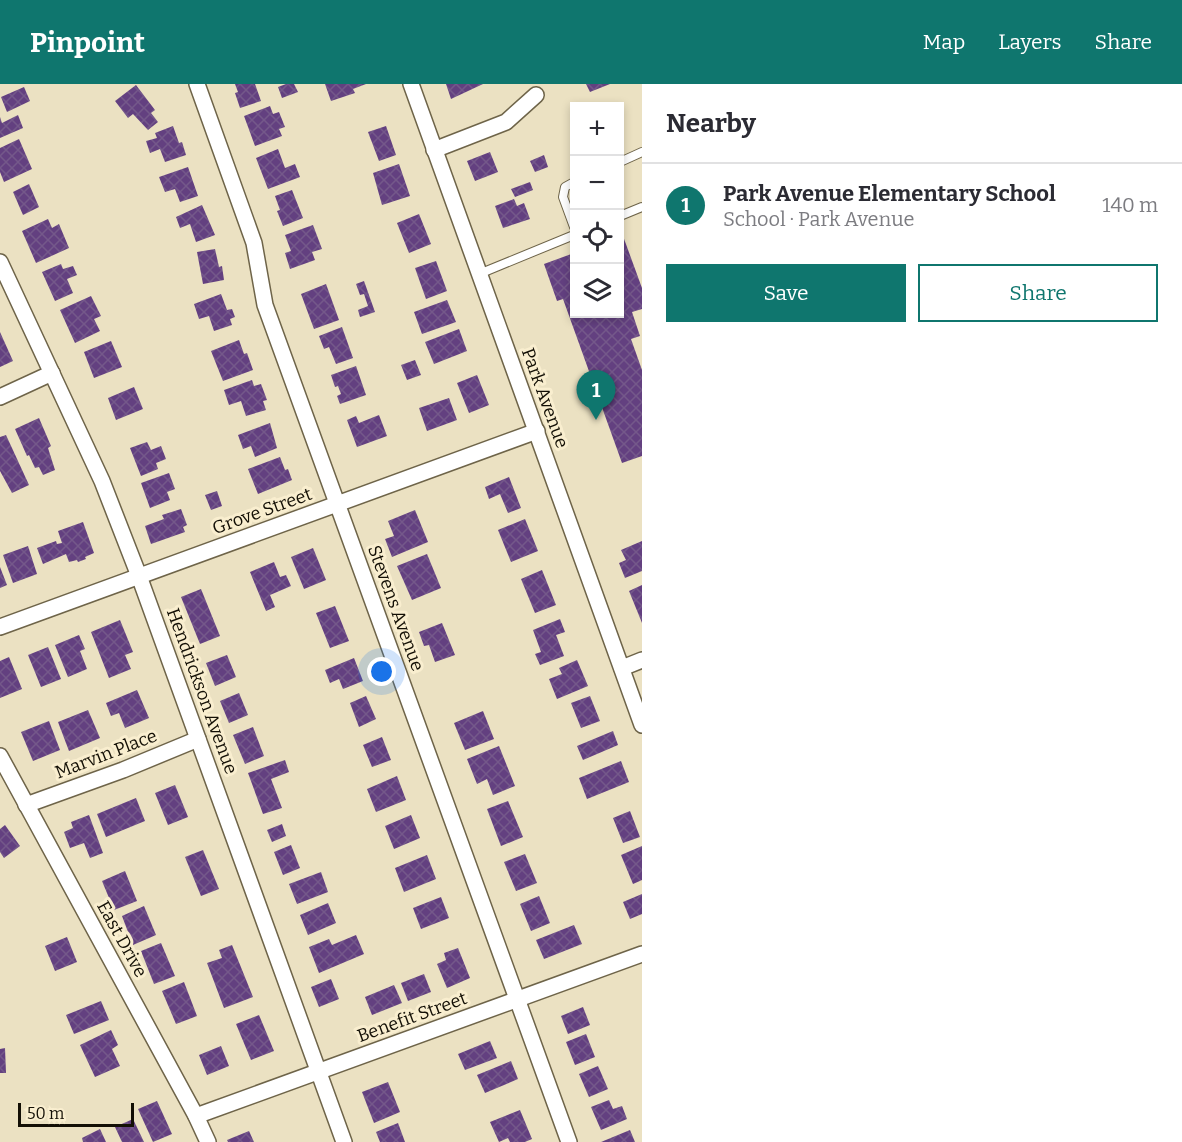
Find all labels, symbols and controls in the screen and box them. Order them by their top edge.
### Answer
text: Pinpoint [30,26,145,59]
text: Map [923,29,965,55]
text: Layers [998,29,1062,55]
text: Share [1095,29,1152,55]
map controls [570,102,624,318]
button: + [570,102,624,156]
text: Nearby [666,108,756,139]
button: − [570,156,624,210]
text: Park Avenue Elementary School [723,180,1056,207]
text: 1 [681,193,690,217]
text: 140 m [1102,193,1158,217]
text: School · Park Avenue [723,207,915,231]
button: locate [570,210,624,264]
button: layers [570,264,624,318]
button: Save [666,264,906,322]
button: Share [918,264,1158,322]
street label: Park Avenue [517,345,573,451]
pin: 1 [576,370,616,420]
street label: Grove Street [209,483,315,539]
street label: Stevens Avenue [363,542,429,674]
street label: Hendrickson Avenue [162,605,242,777]
your location [367,657,396,686]
street label: Marvin Place [52,724,160,784]
street label: East Drive [92,897,152,981]
street label: Benefit Street [354,987,470,1047]
scale bar [18,1100,134,1128]
text: 50 m [27,1104,64,1123]

